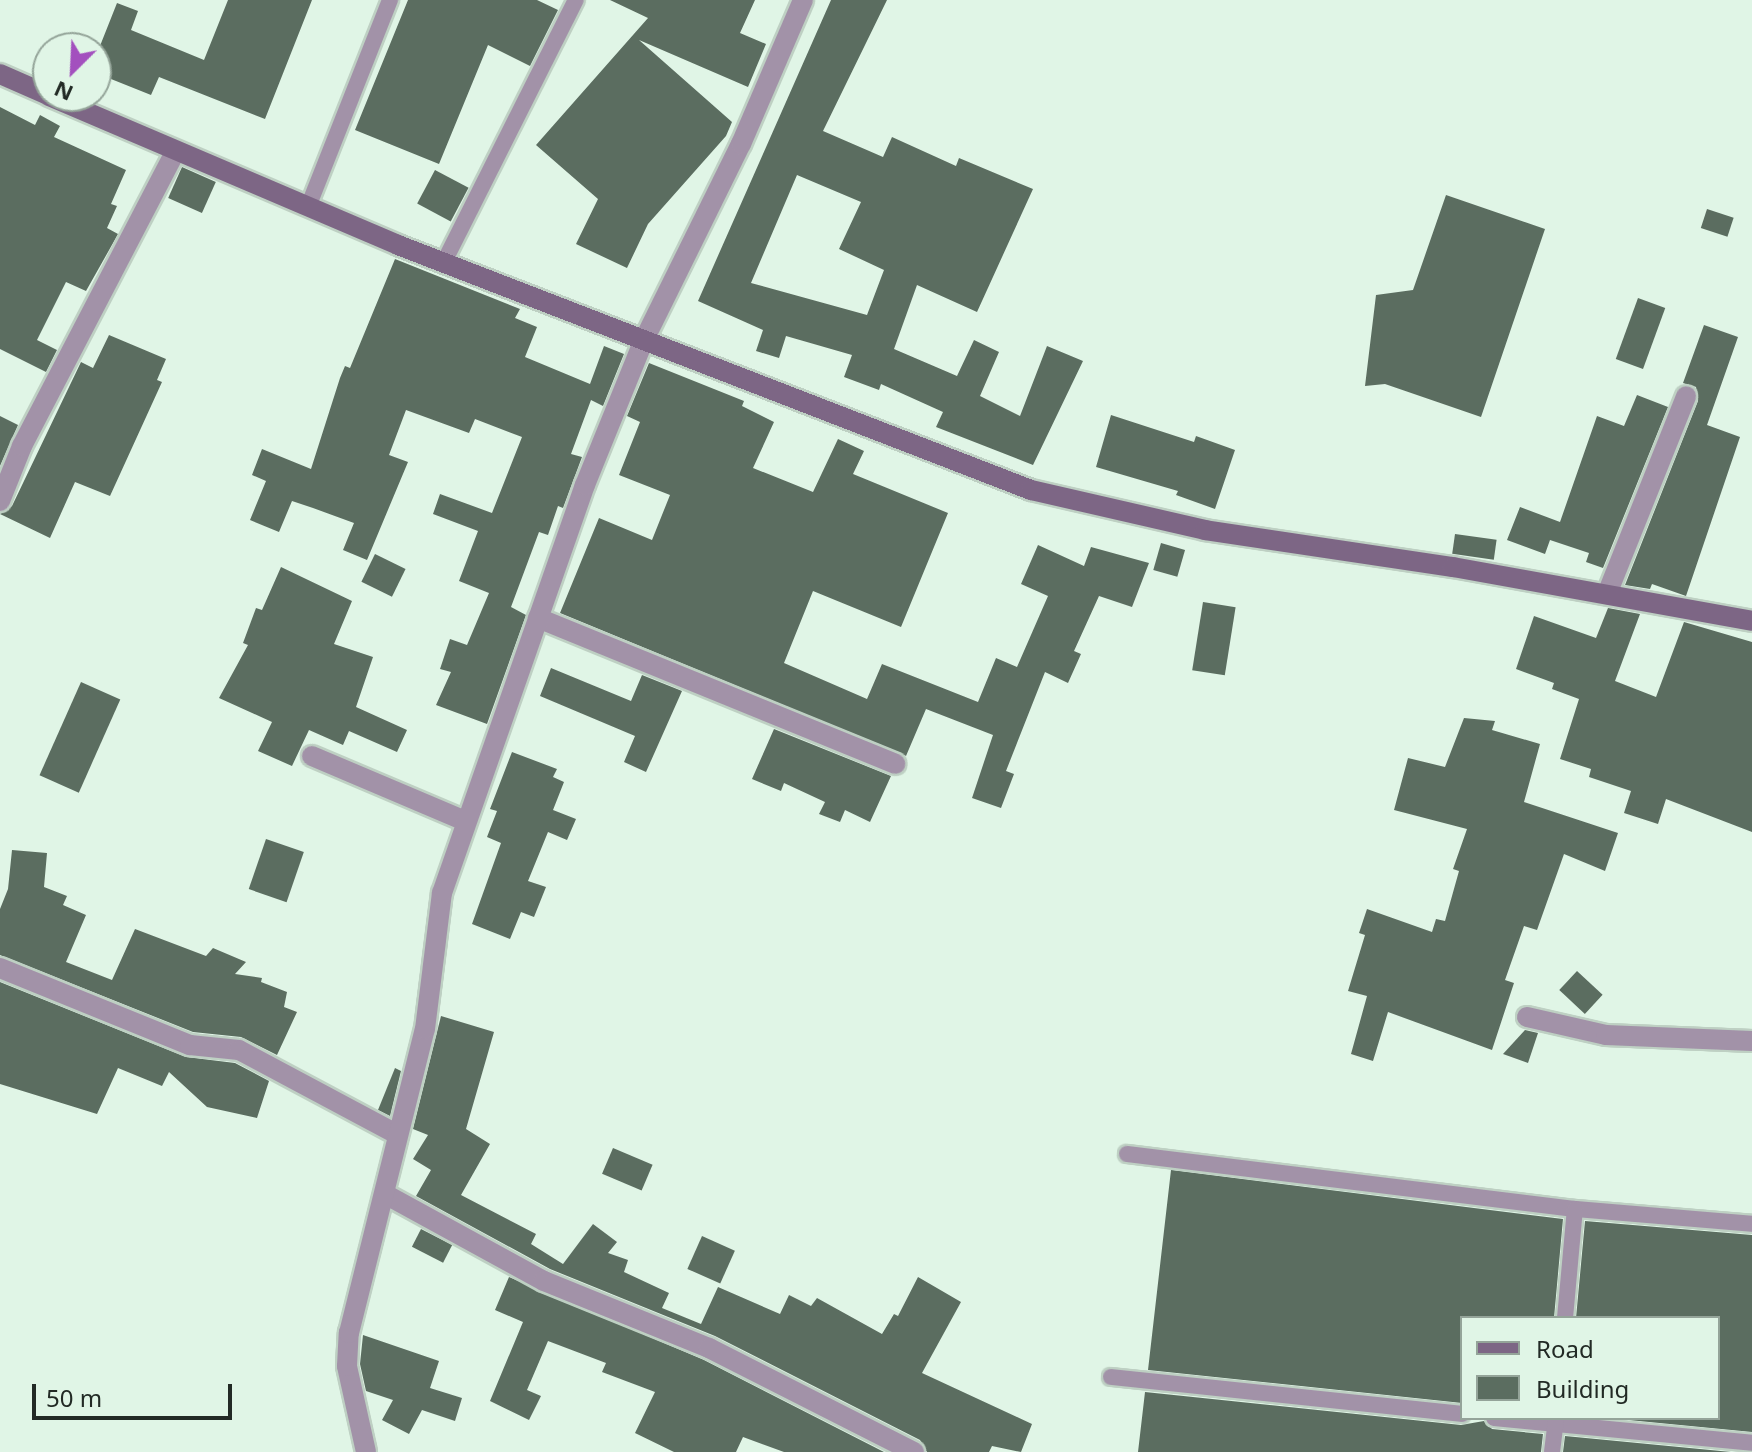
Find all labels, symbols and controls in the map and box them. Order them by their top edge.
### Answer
north arrow [32,32,112,112]
text: N [49,75,77,109]
legend [1460,1316,1720,1420]
text: Road [1536,1332,1594,1365]
scale bar [36,1368,236,1418]
text: Building [1536,1372,1629,1405]
text: 50 m [46,1381,102,1414]

